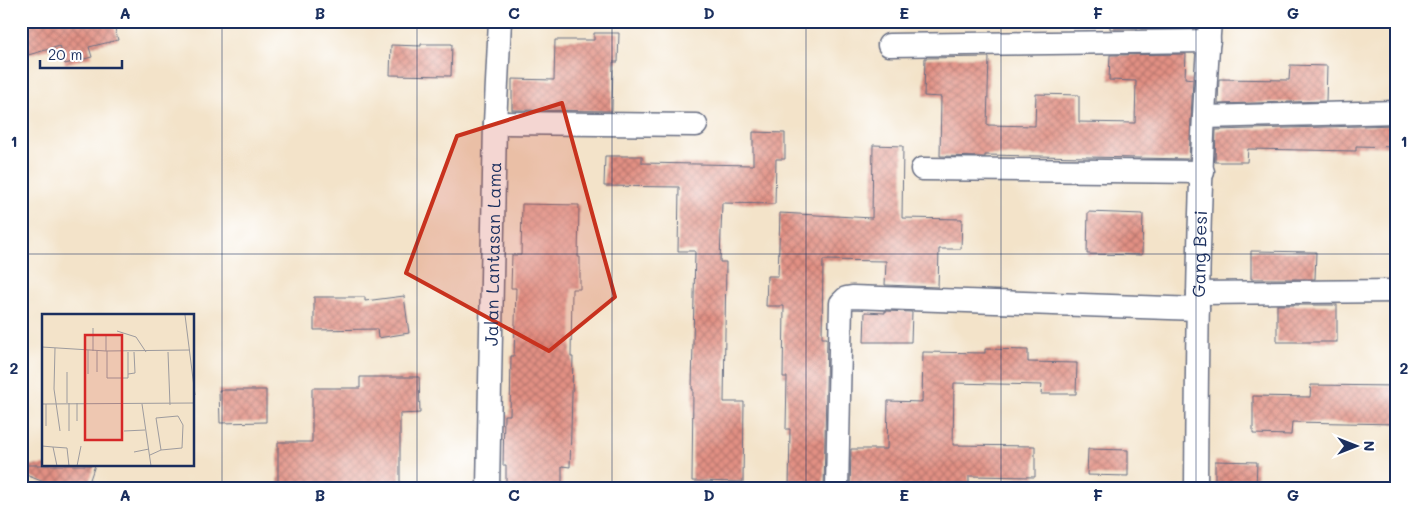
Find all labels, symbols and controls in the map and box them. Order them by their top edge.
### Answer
text: A [119,2,131,23]
text: B [315,2,325,23]
text: C [508,2,520,23]
text: D [703,2,715,23]
text: E [899,2,909,23]
text: F [1093,2,1103,23]
text: G [1287,2,1299,23]
scale bar [40,38,122,70]
text: 20 m [48,44,82,64]
text: 1 [10,130,18,151]
text: 1 [1400,130,1408,151]
street label: Jalan Lantasan Lama [479,162,506,346]
street label: Gang Besi [1186,210,1212,298]
inset map [42,314,195,466]
text: 2 [10,357,19,378]
text: 2 [1400,357,1409,378]
north arrow [1330,422,1380,472]
text: N [1360,441,1379,451]
text: A [119,484,131,505]
text: B [315,484,325,505]
text: C [508,484,520,505]
text: D [703,484,715,505]
text: E [899,484,909,505]
text: F [1093,484,1103,505]
text: G [1287,484,1299,505]

